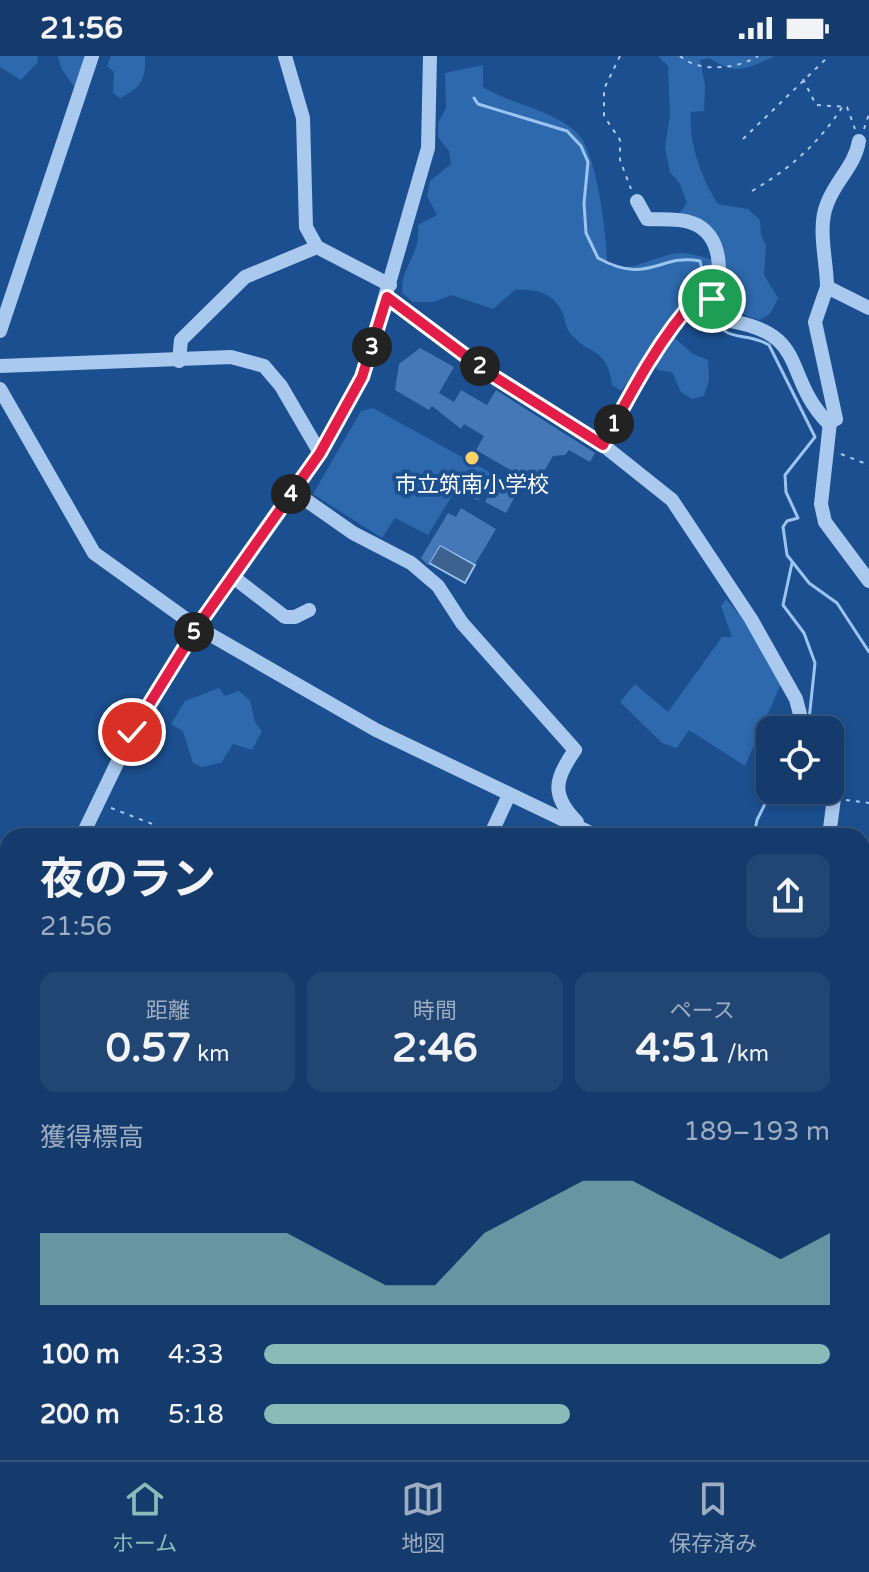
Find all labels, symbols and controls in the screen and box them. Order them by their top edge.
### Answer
text: 21:56 [40,10,123,47]
pin [678,265,746,333]
icon: arrive [690,277,734,321]
pin: 3 [352,327,392,367]
text: 3 [365,334,379,360]
pin: 2 [460,346,500,386]
text: 2 [473,353,487,379]
pin: 1 [594,404,634,444]
text: 1 [607,411,621,437]
marker: 市立筑南小学校 [463,449,481,467]
place label: 市立筑南小学校 [395,472,549,498]
pin: 4 [271,474,311,514]
text: 4 [284,481,298,507]
pin: 5 [174,612,214,652]
text: 5 [187,619,201,645]
pin [98,698,166,766]
icon: check [110,710,154,754]
map controls [756,716,844,804]
button: locate [756,716,844,804]
text: 夜のラン [40,854,216,907]
button: share [746,854,830,938]
text: 21:56 [40,911,112,942]
text: 距離 [146,998,190,1024]
text: 時間 [413,998,457,1024]
text: ペース [670,998,735,1024]
text: 0.57 [106,1024,192,1072]
text: 2:46 [392,1024,478,1072]
text: 4:51 [636,1024,721,1072]
text: km [192,1041,230,1067]
text: /km [721,1041,769,1067]
text: 189–193 m [684,1116,830,1147]
text: 獲得標高 [40,1122,144,1153]
text: 100 m [40,1339,120,1370]
text: 4:33 [168,1339,224,1370]
text: 200 m [40,1399,120,1430]
text: 5:18 [168,1399,224,1430]
tab: ホーム [112,1477,177,1557]
tab: 地図 [401,1477,445,1557]
tab: 保存済み [669,1477,757,1557]

